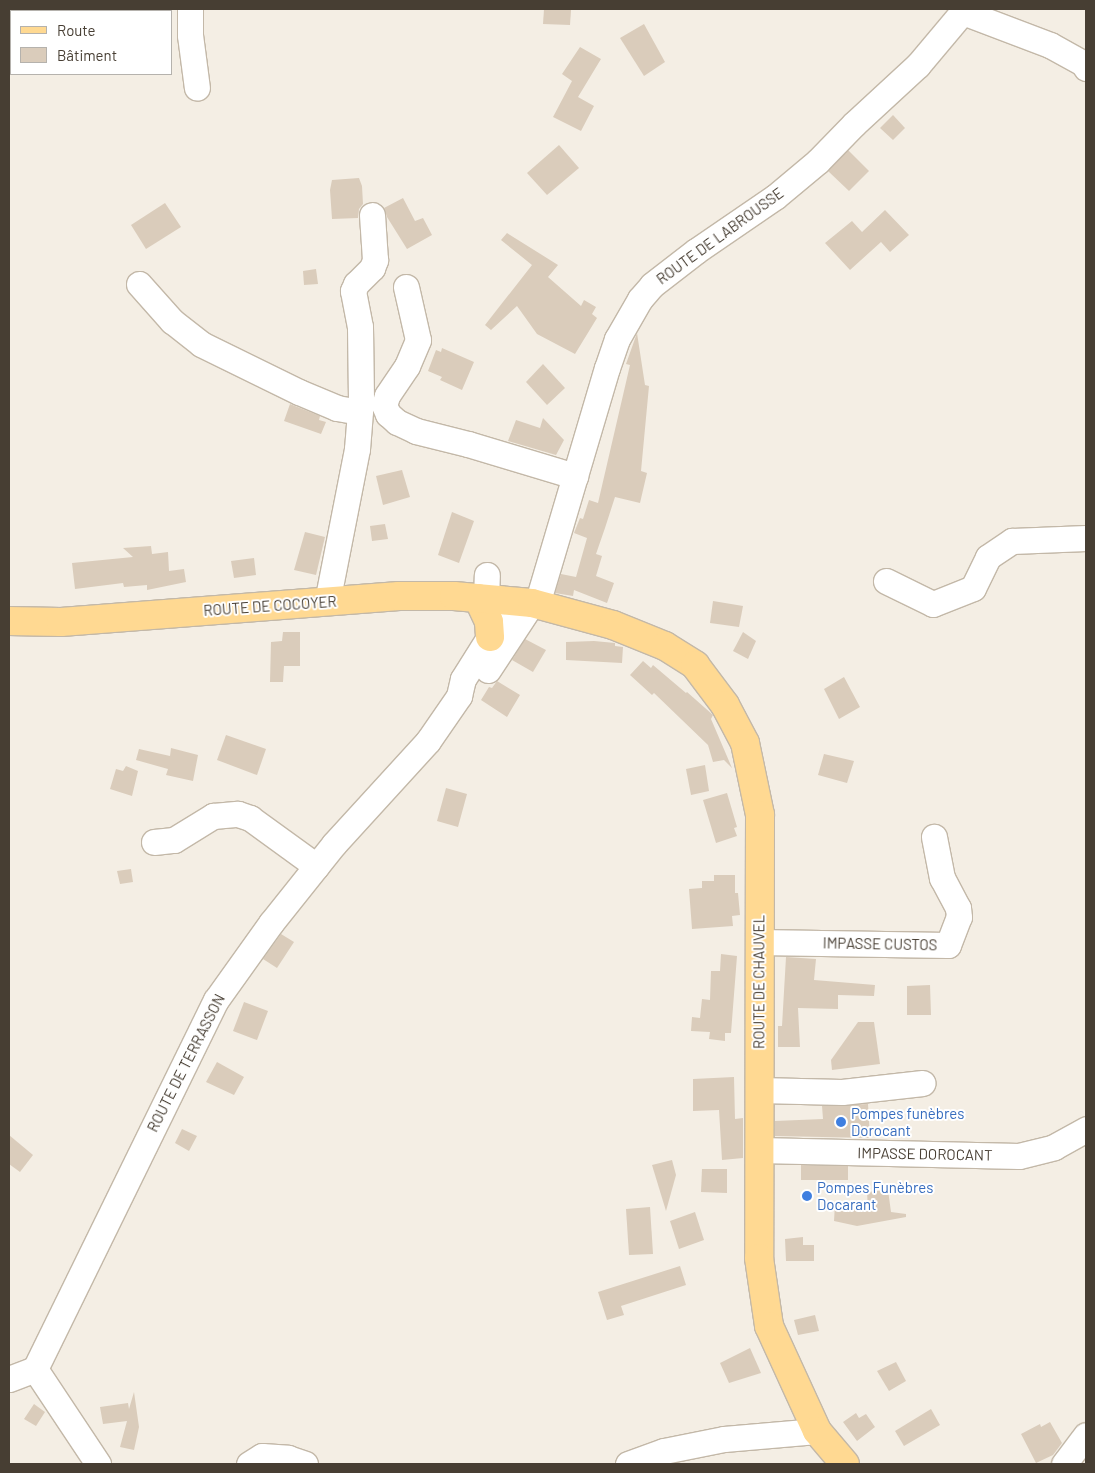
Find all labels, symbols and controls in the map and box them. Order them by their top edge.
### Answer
legend [10,10,172,75]
text: Route [57,21,96,39]
text: Bâtiment [57,46,117,64]
street label: ROUTE DE LABROUSSE [653,184,787,288]
street label: ROUTE DE COCOYER [203,592,337,620]
street label: ROUTE DE CHAUVEL [750,915,768,1049]
street label: IMPASSE CUSTOS [823,934,937,954]
street label: ROUTE DE TERRASSON [143,991,229,1135]
place label: Pompes funèbres Dorocant [851,1104,964,1139]
marker: Pompes funèbres Dorocant [835,1116,847,1128]
street label: IMPASSE DOROCANT [857,1144,993,1164]
place label: Pompes Funèbres Docarant [817,1178,933,1213]
marker: Pompes Funèbres Docarant [801,1190,813,1202]

